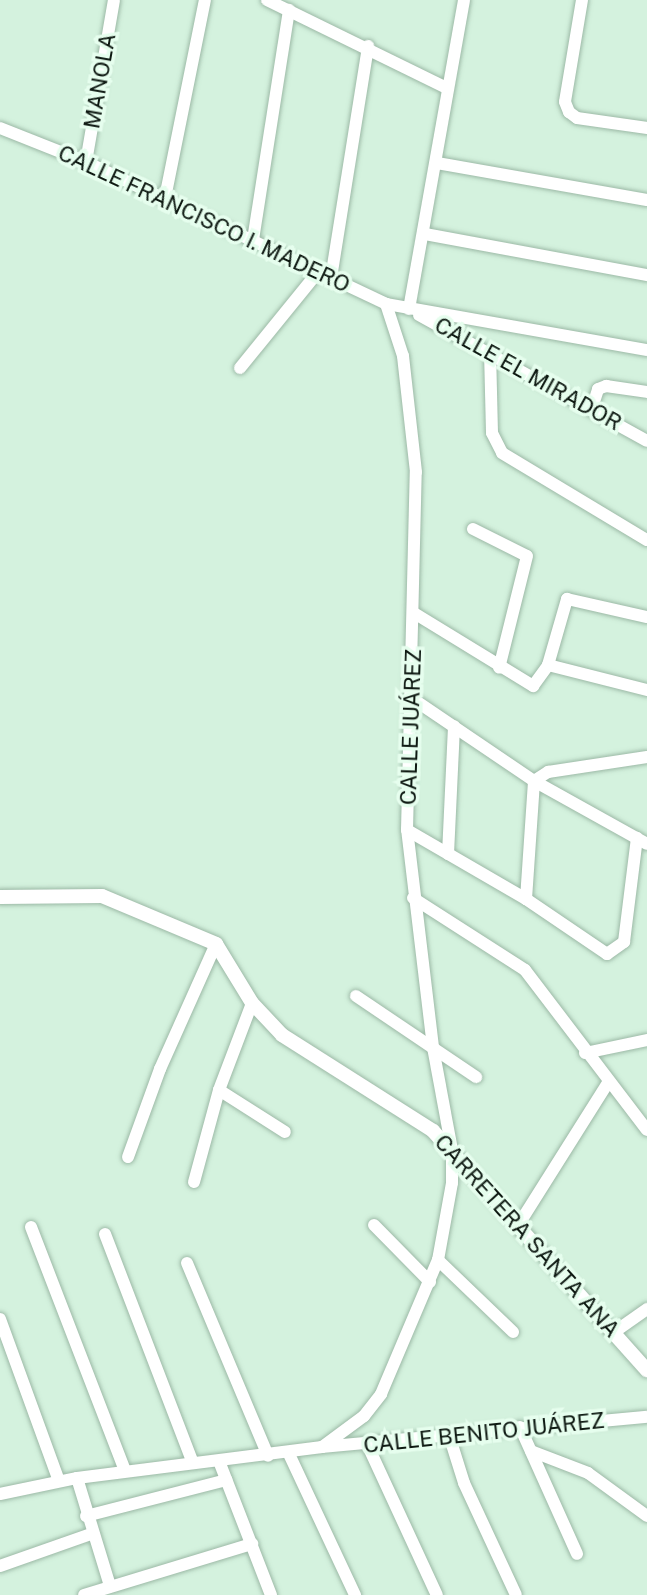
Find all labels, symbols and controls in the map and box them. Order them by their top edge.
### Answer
street label: MANOLA [79,31,121,131]
street label: CALLE FRANCISCO I. MADERO [54,140,354,298]
street label: CALLE EL MIRADOR [430,312,626,436]
street label: CALLE JUÁREZ [395,648,427,806]
street label: CARRETERA SANTA ANA [429,1129,625,1343]
street label: CALLE BENITO JUÁREZ [362,1407,606,1459]

